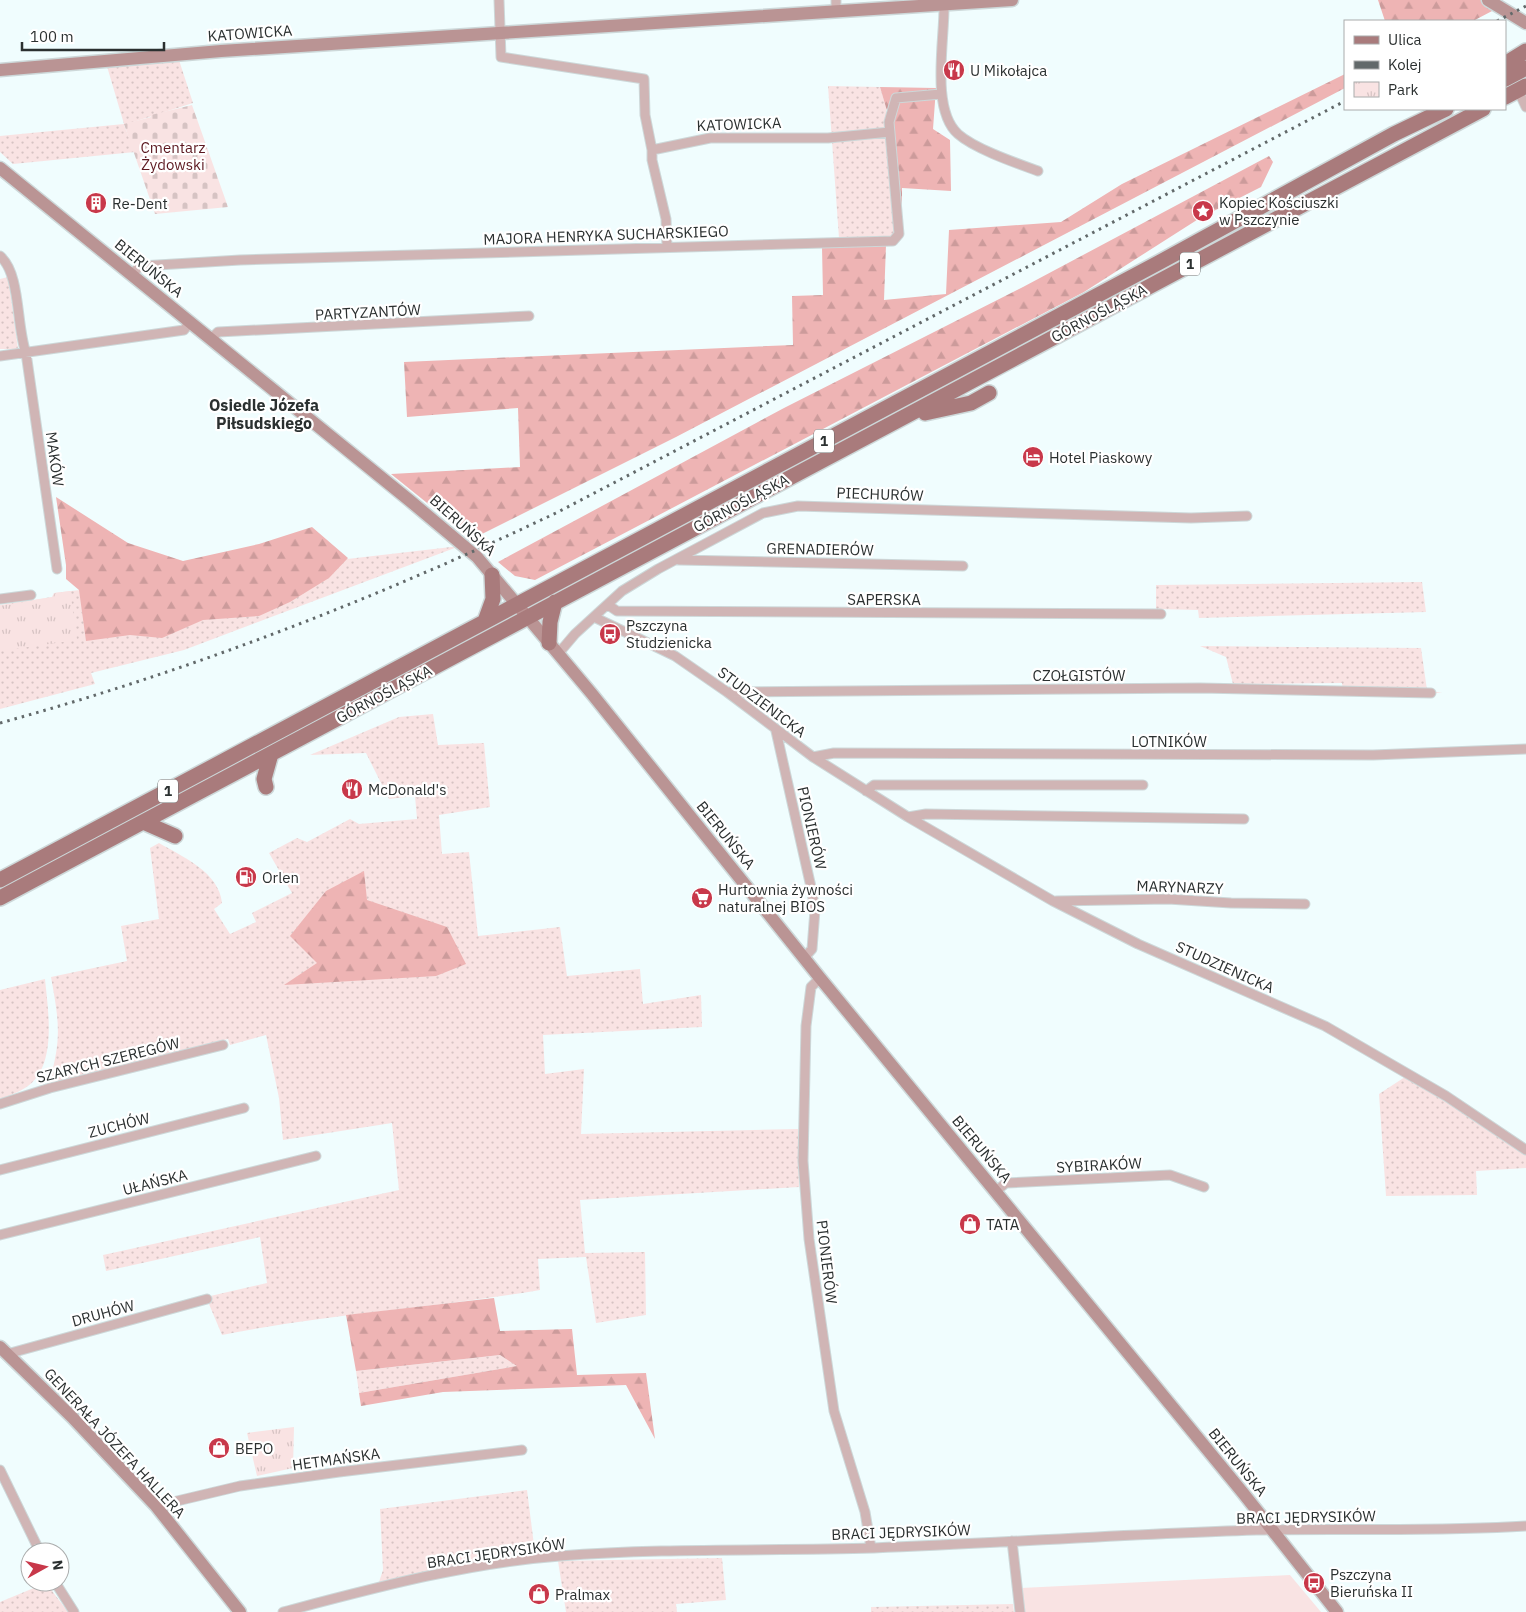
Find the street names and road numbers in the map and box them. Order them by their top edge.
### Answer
street label: KATOWICKA [207,21,293,45]
street label: KATOWICKA [696,113,782,135]
street label: MAJORA HENRYKA SUCHARSKIEGO [483,221,729,249]
street label: BIERUŃSKA [111,235,187,302]
road number: 1 [1180,252,1200,276]
street label: GÓRNOŚLĄSKA [1048,280,1151,346]
street label: PARTYZANTÓW [315,300,422,324]
street label: MAKÓW [42,430,68,488]
road number: 1 [814,430,834,452]
street label: GÓRNOŚLĄSKA [690,470,793,536]
street label: PIECHURÓW [836,483,925,505]
street label: BIERUŃSKA [426,490,500,560]
street label: GRENADIERÓW [766,539,874,559]
street label: SAPERSKA [847,590,921,609]
street label: GÓRNOŚLĄSKA [333,661,436,727]
street label: STUDZIENICKA [714,663,810,742]
street label: CZOŁGISTÓW [1033,666,1126,685]
street label: LOTNIKÓW [1131,732,1207,751]
road number: 1 [158,779,178,802]
street label: PIONIERÓW [793,785,831,872]
street label: BIERUŃSKA [693,797,760,873]
street label: MARYNARZY [1136,876,1224,898]
street label: STUDZIENICKA [1173,937,1277,997]
street label: SZARYCH SZEREGÓW [34,1033,182,1087]
street label: ZUCHÓW [86,1108,152,1142]
street label: BIERUŃSKA [948,1111,1016,1187]
street label: SYBIRAKÓW [1056,1153,1143,1177]
street label: UŁAŃSKA [121,1165,190,1199]
street label: PIONIERÓW [812,1219,842,1306]
street label: DRUHÓW [70,1295,137,1330]
street label: GENERAŁA JÓZEFA HALLERA [40,1364,190,1522]
street label: BIERUŃSKA [1205,1424,1272,1500]
street label: HETMAŃSKA [291,1443,381,1475]
street label: BRACI JĘDRYSIKÓW [1236,1506,1377,1528]
street label: BRACI JĘDRYSIKÓW [831,1520,972,1544]
street label: BRACI JĘDRYSIKÓW [426,1534,567,1572]

